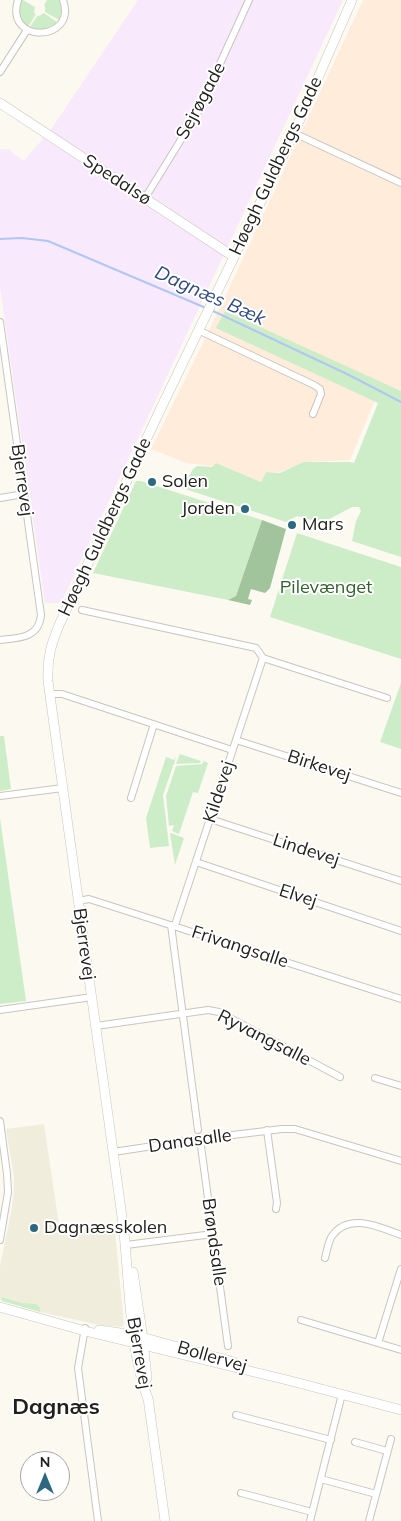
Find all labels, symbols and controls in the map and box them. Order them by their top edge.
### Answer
street label: Sejrøgade [172,59,230,143]
street label: Høegh Guldbergs Gade [225,73,327,259]
street label: Spedalsø [79,150,155,210]
water label: Dagnæs Bæk [151,261,269,331]
street label: Høegh Guldbergs Gade [54,434,156,620]
street label: Bjerrevej [6,443,38,517]
place label: Solen [162,471,208,493]
marker: Solen [146,476,158,488]
place label: Jorden [181,498,235,520]
marker: Jorden [239,503,251,515]
place label: Mars [302,514,344,536]
marker: Mars [286,519,298,531]
park label: Pilevænget [280,577,372,599]
street label: Birkevej [285,746,353,786]
street label: Kildevej [199,758,239,826]
street label: Lindevej [270,829,342,871]
street label: Elvej [276,880,320,912]
street label: Bjerrevej [68,907,100,981]
street label: Frivangsalle [189,921,291,973]
street label: Ryvangsalle [214,1005,314,1071]
street label: Danasalle [147,1124,233,1158]
street label: Brøndsalle [197,1197,231,1287]
place label: Dagnæsskolen [44,1217,167,1239]
marker: Dagnæsskolen [28,1222,40,1234]
street label: Bjerrevej [122,1315,156,1391]
street label: Bollervej [175,1337,249,1377]
district label: Dagnæs [12,1394,100,1420]
north arrow [20,1451,70,1501]
text: N [40,1453,50,1471]

